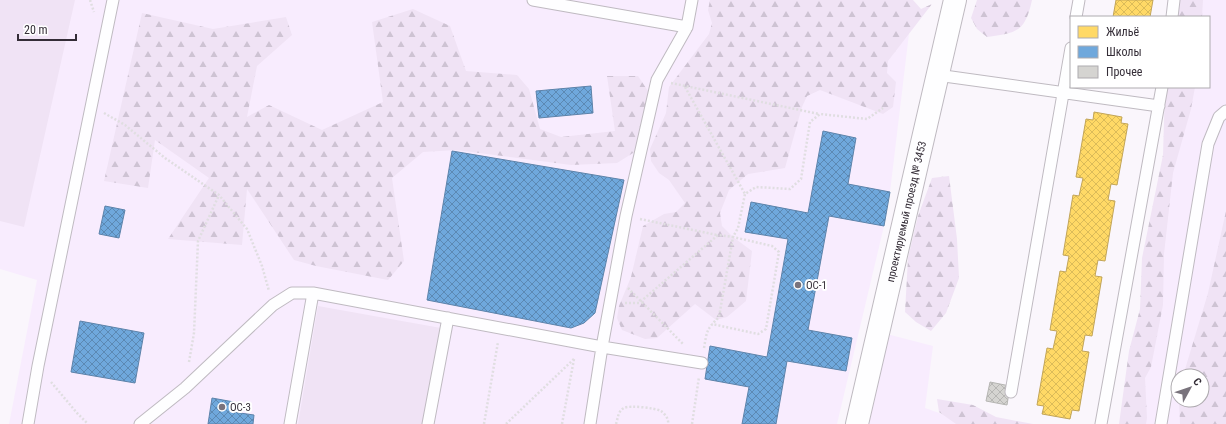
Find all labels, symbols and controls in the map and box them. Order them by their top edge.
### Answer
scale bar [18,16,76,42]
legend [1070,16,1210,88]
text: 20 m [24,23,48,37]
text: Жильё [1106,25,1139,39]
text: Школы [1106,45,1142,59]
text: Прочее [1106,65,1143,79]
street label: проектируемый проезд № 3453 [884,140,929,283]
place label: ОС-1 [806,279,827,292]
marker: ОС-1 [793,280,803,290]
north arrow [1170,368,1210,408]
text: С [1190,375,1204,388]
place label: ОС-3 [230,401,251,414]
marker: ОС-3 [217,402,227,412]

